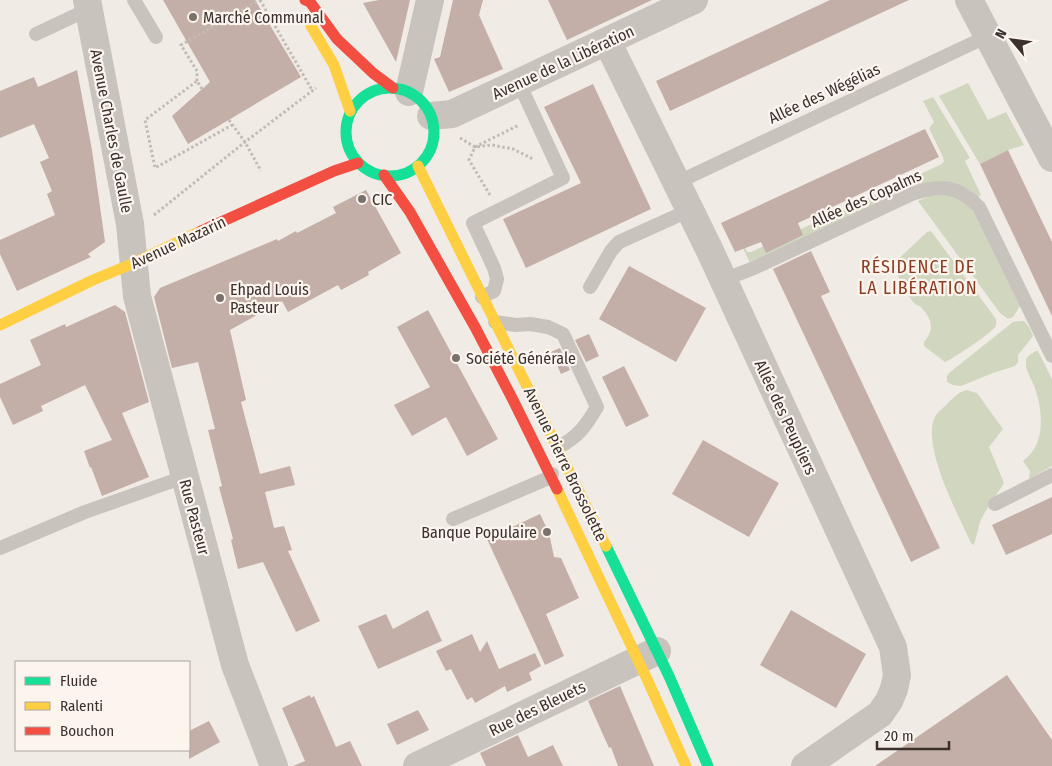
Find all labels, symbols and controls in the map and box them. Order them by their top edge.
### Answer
place label: Marché Communal [203,8,324,27]
marker: Marché Communal [187,11,199,23]
north arrow [987,15,1037,65]
street label: Avenue de la Libération [489,21,637,104]
text: N [992,26,1011,42]
street label: Avenue Charles de Gaulle [86,48,137,215]
street label: Allée des Wégélias [765,59,883,128]
street label: Allée des Copalms [808,165,925,231]
place label: CIC [372,190,392,209]
marker: CIC [356,193,368,205]
street label: Avenue Mazarin [127,212,229,273]
district label: RÉSIDENCE DE LA LIBÉRATION [858,255,978,299]
place label: Ehpad Louis Pasteur [230,280,309,317]
marker: Ehpad Louis Pasteur [214,292,226,304]
place label: Société Générale [466,349,576,368]
marker: Société Générale [450,352,462,364]
street label: Allée des Peupliers [751,357,821,478]
street label: Avenue Pierre Brossolette [520,384,611,544]
street label: Rue Pasteur [175,477,214,558]
place label: Banque Populaire [421,523,537,542]
marker: Banque Populaire [541,526,553,538]
legend [15,661,190,751]
text: Fluide [60,672,97,690]
street label: Rue des Bleuets [486,677,589,740]
text: Ralenti [60,697,103,715]
scale bar [877,718,950,750]
text: Bouchon [60,722,114,740]
text: 20 m [884,727,914,745]

